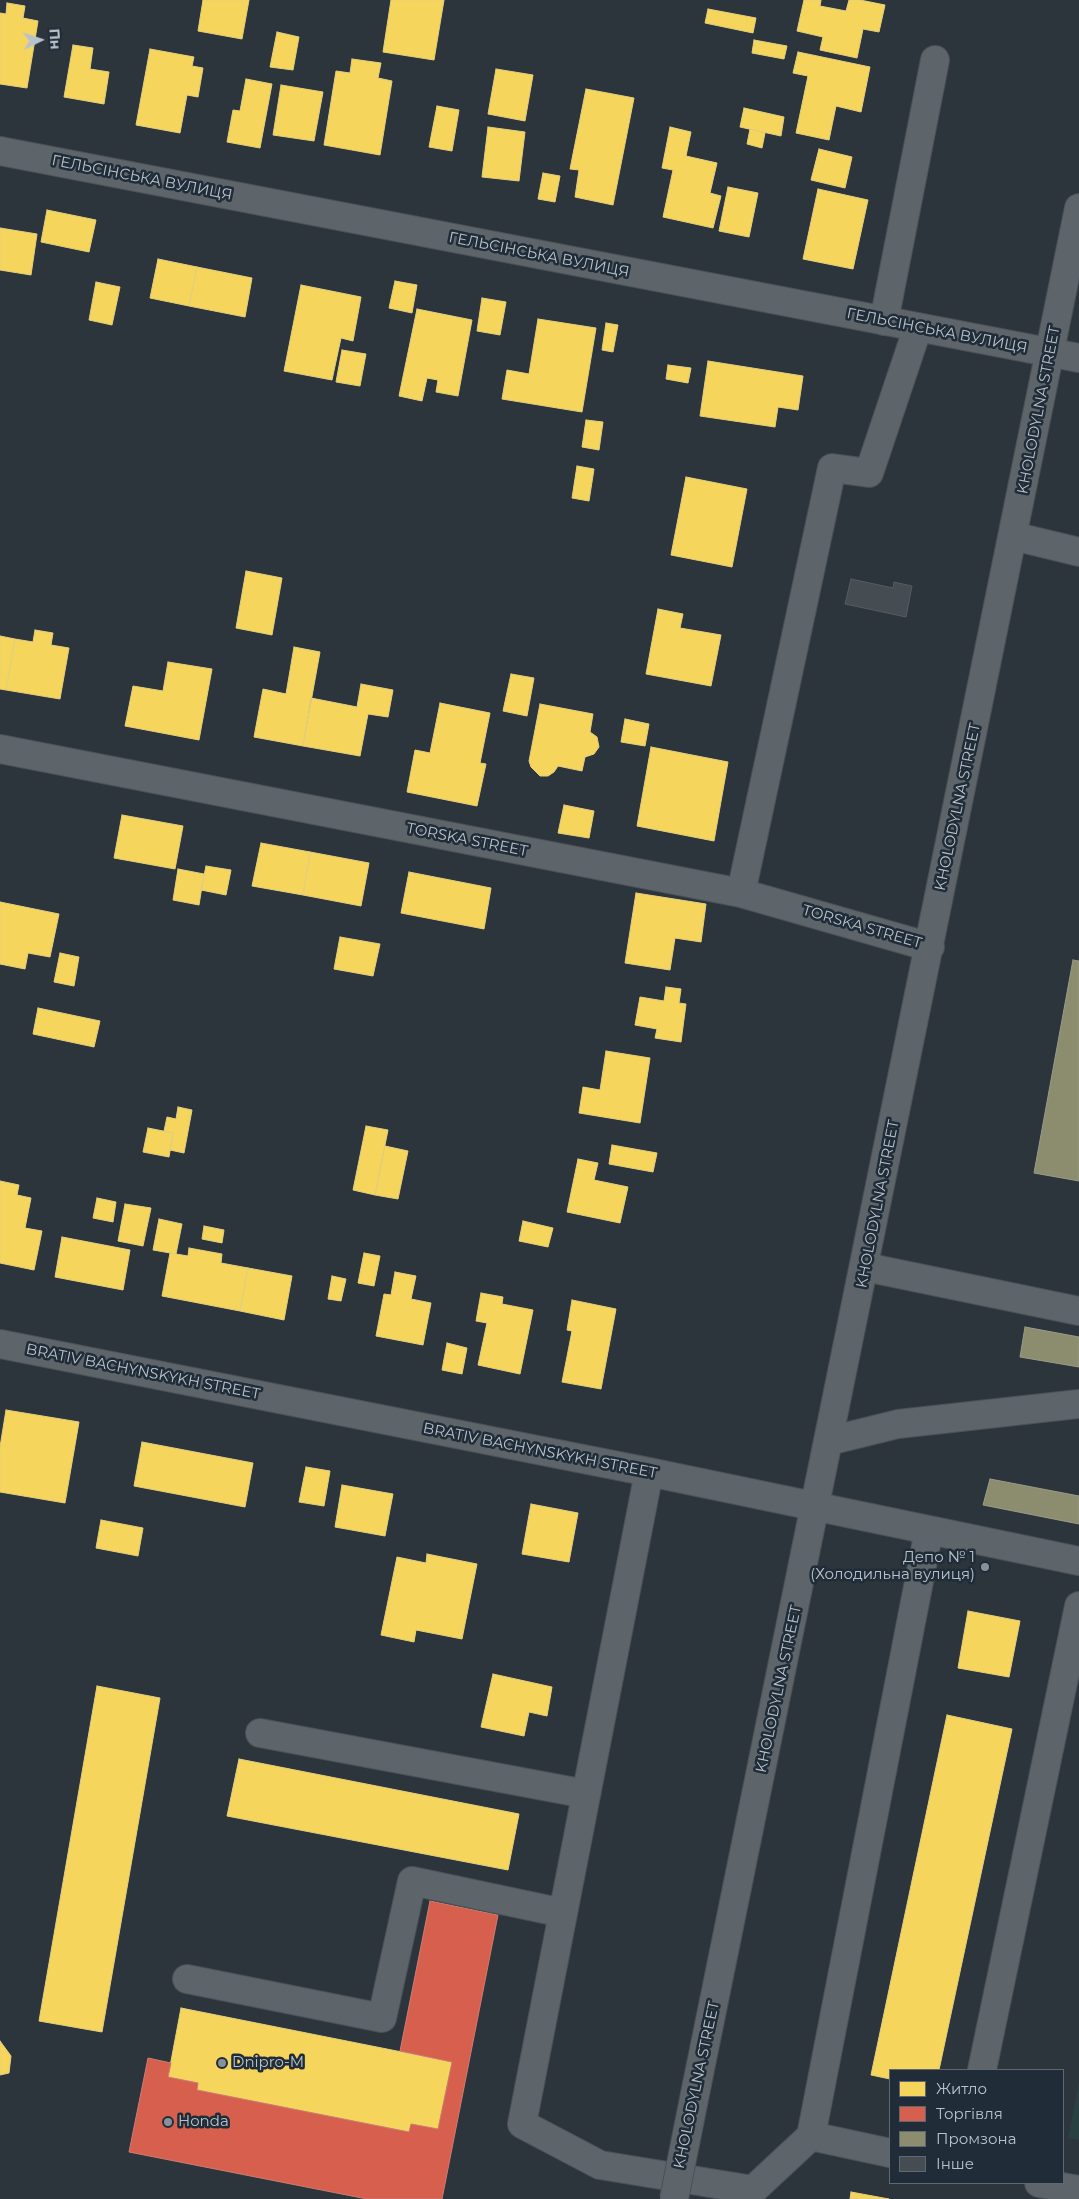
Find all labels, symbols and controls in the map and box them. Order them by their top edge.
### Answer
north arrow [15,15,65,65]
text: Пн [45,28,65,50]
street label: ГЕЛЬСІНСЬКА ВУЛИЦЯ [50,152,234,204]
street label: ГЕЛЬСІНСЬКА ВУЛИЦЯ [447,229,631,281]
street label: ГЕЛЬСІНСЬКА ВУЛИЦЯ [845,305,1029,357]
street label: KHOLODYLNA STREET [1014,324,1064,496]
street label: KHOLODYLNA STREET [931,722,985,892]
street label: TORSKA STREET [405,819,529,861]
street label: TORSKA STREET [800,901,924,953]
street label: KHOLODYLNA STREET [853,1118,903,1290]
street label: BRATIV BACHYNSKYKH STREET [24,1340,262,1404]
street label: BRATIV BACHYNSKYKH STREET [421,1419,659,1483]
place label: Депо № 1 (Холодильна вулиця) [810,1549,975,1584]
marker: Депо № 1 (Холодильна вулиця) [979,1561,991,1573]
street label: KHOLODYLNA STREET [752,1604,806,1774]
street label: KHOLODYLNA STREET [670,2000,724,2170]
place label: Dnipro-M [232,2054,304,2072]
marker: Dnipro-M [216,2057,228,2069]
legend [889,2069,1064,2184]
text: Житло [936,2079,987,2098]
text: Торгівля [936,2104,1003,2123]
place label: Honda [178,2113,229,2131]
marker: Honda [162,2116,174,2128]
text: Промзона [936,2129,1016,2148]
text: Інше [936,2154,974,2173]

